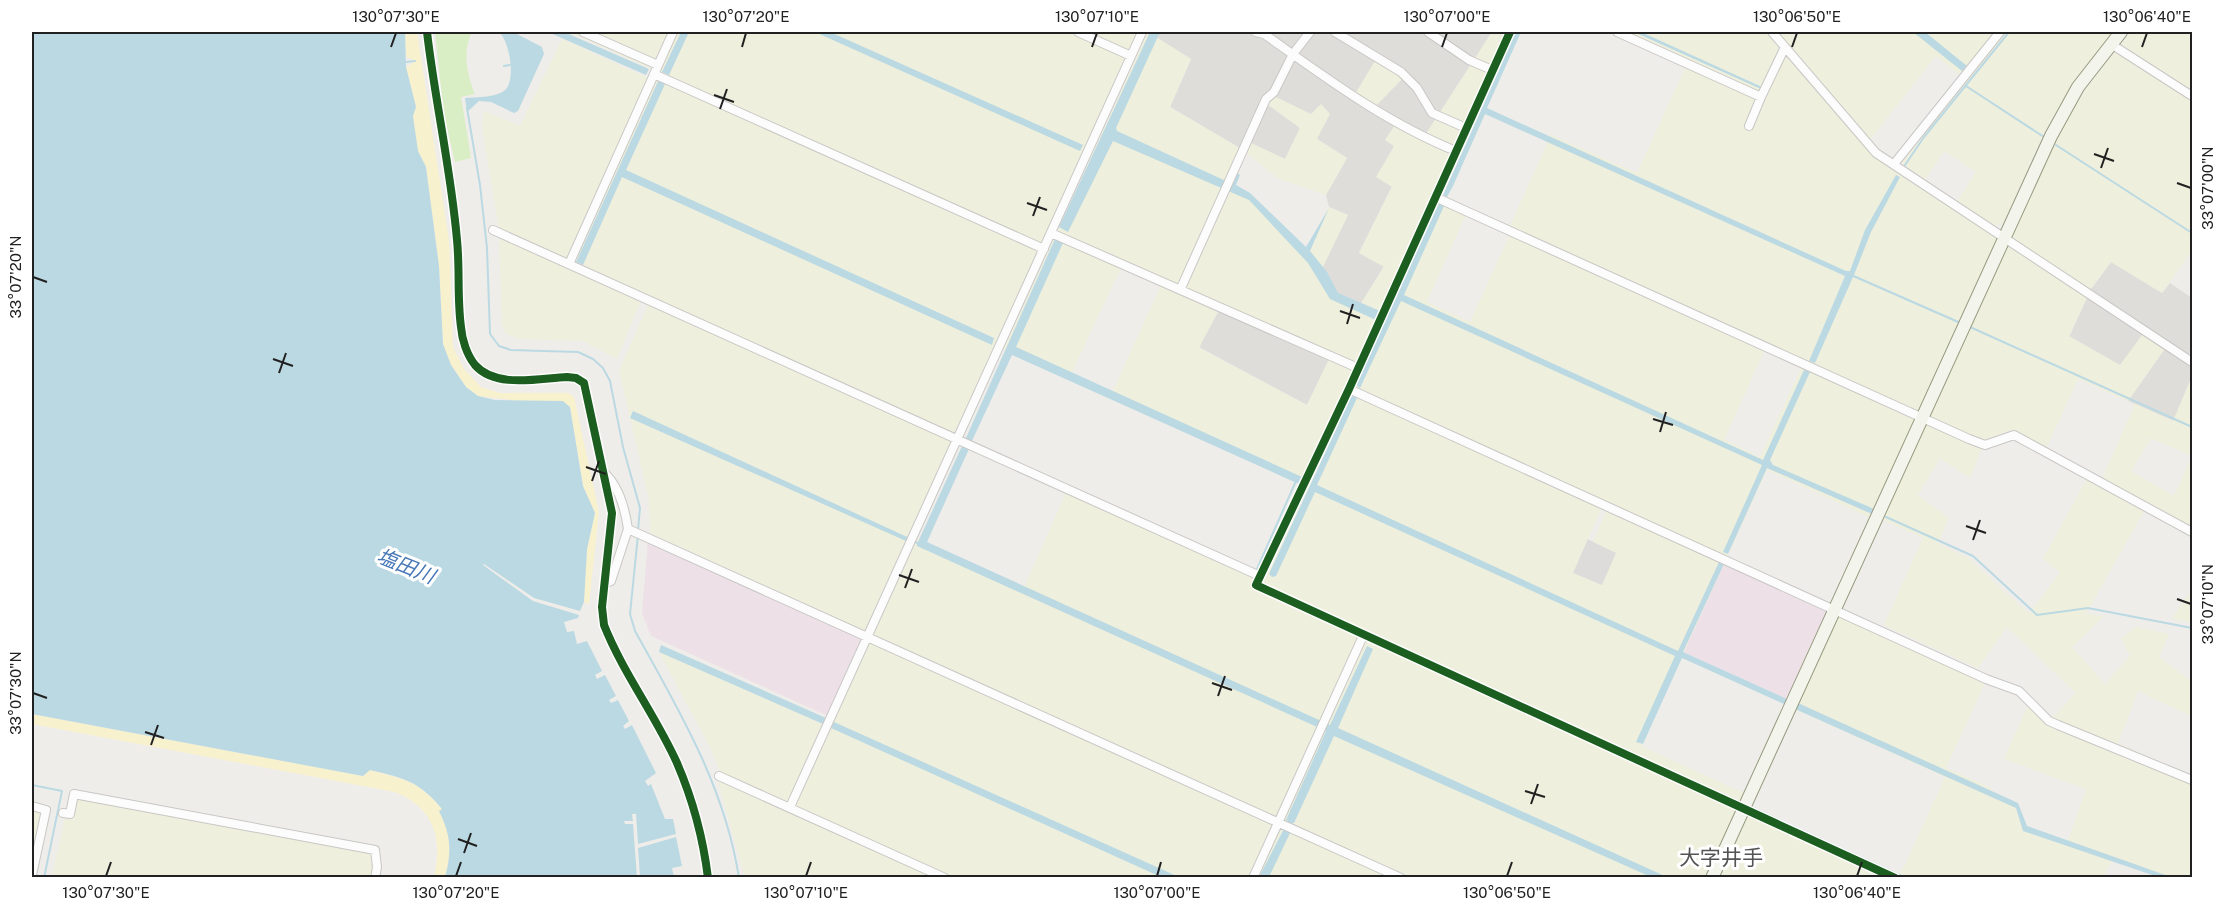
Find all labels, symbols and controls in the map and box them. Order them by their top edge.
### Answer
text: 130°07'30"E [352,8,440,25]
text: 130°07'20"E [702,8,790,25]
text: 130°07'10"E [1055,8,1139,25]
text: 130°07'00"E [1403,8,1491,25]
text: 130°06'50"E [1753,8,1841,25]
text: 130°06'40"E [2103,8,2191,25]
text: 33°07'00"N [2199,146,2216,230]
text: 33°07'20"N [7,235,24,319]
water label: 塩田川 [374,544,440,589]
text: 33°07'10"N [2199,564,2216,644]
text: 33°07'30"N [7,651,24,735]
district label: 大字井手 [1679,845,1763,870]
text: 130°07'30"E [62,884,150,901]
text: 130°07'20"E [412,884,500,901]
text: 130°07'10"E [764,884,848,901]
text: 130°07'00"E [1113,884,1201,901]
text: 130°06'50"E [1463,884,1551,901]
text: 130°06'40"E [1813,884,1901,901]

